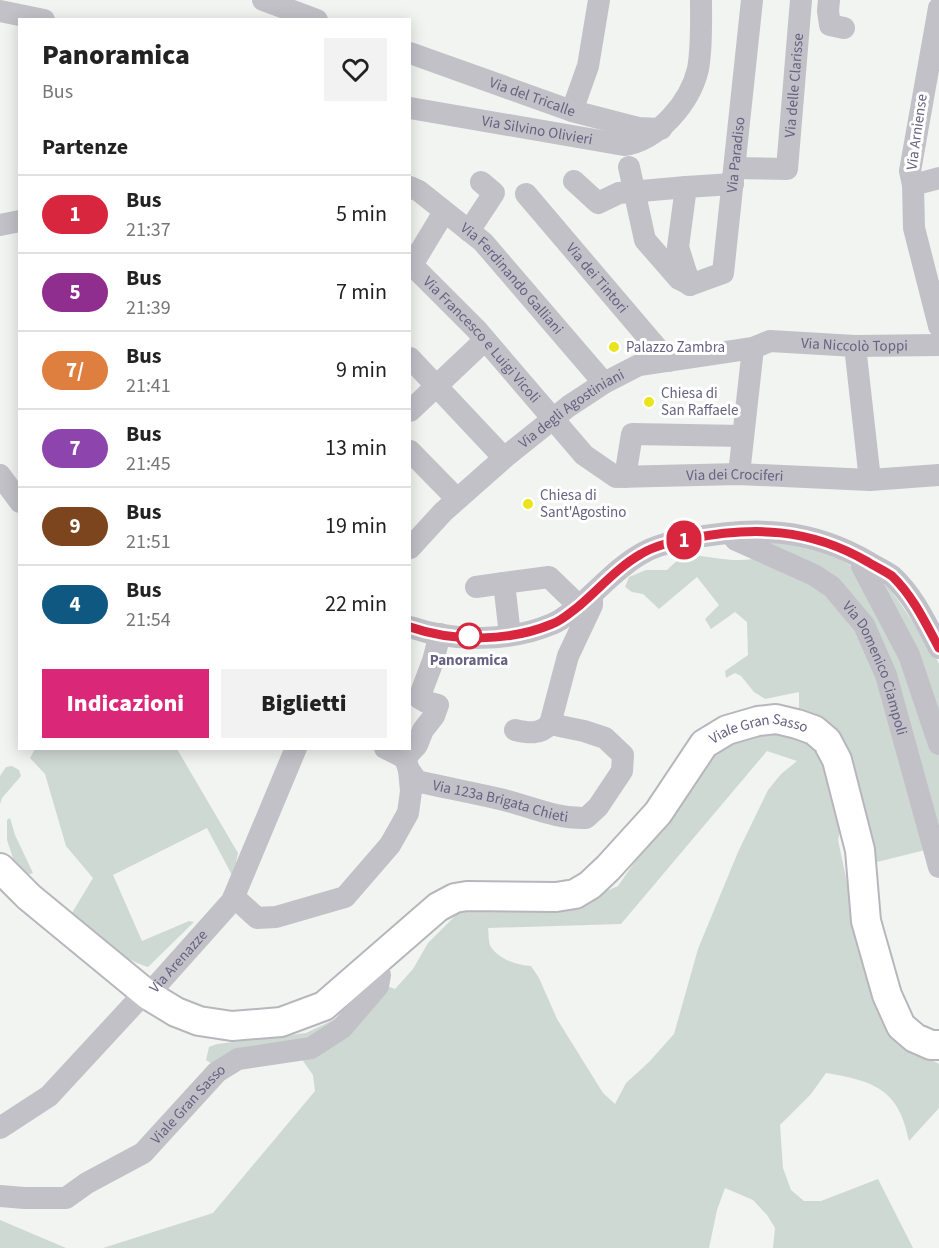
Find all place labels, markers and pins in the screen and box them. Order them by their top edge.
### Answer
place label: Palazzo Zambra [626,337,725,358]
marker: Palazzo Zambra [607,340,621,354]
place label: Chiesa di San Raffaele [661,383,738,421]
marker: Chiesa di San Raffaele [642,395,656,409]
place label: Chiesa di Sant'Agostino [540,485,626,523]
marker: Chiesa di Sant'Agostino [521,497,535,511]
marker: Panoramica [456,623,482,649]
place label: Panoramica [430,650,508,671]

